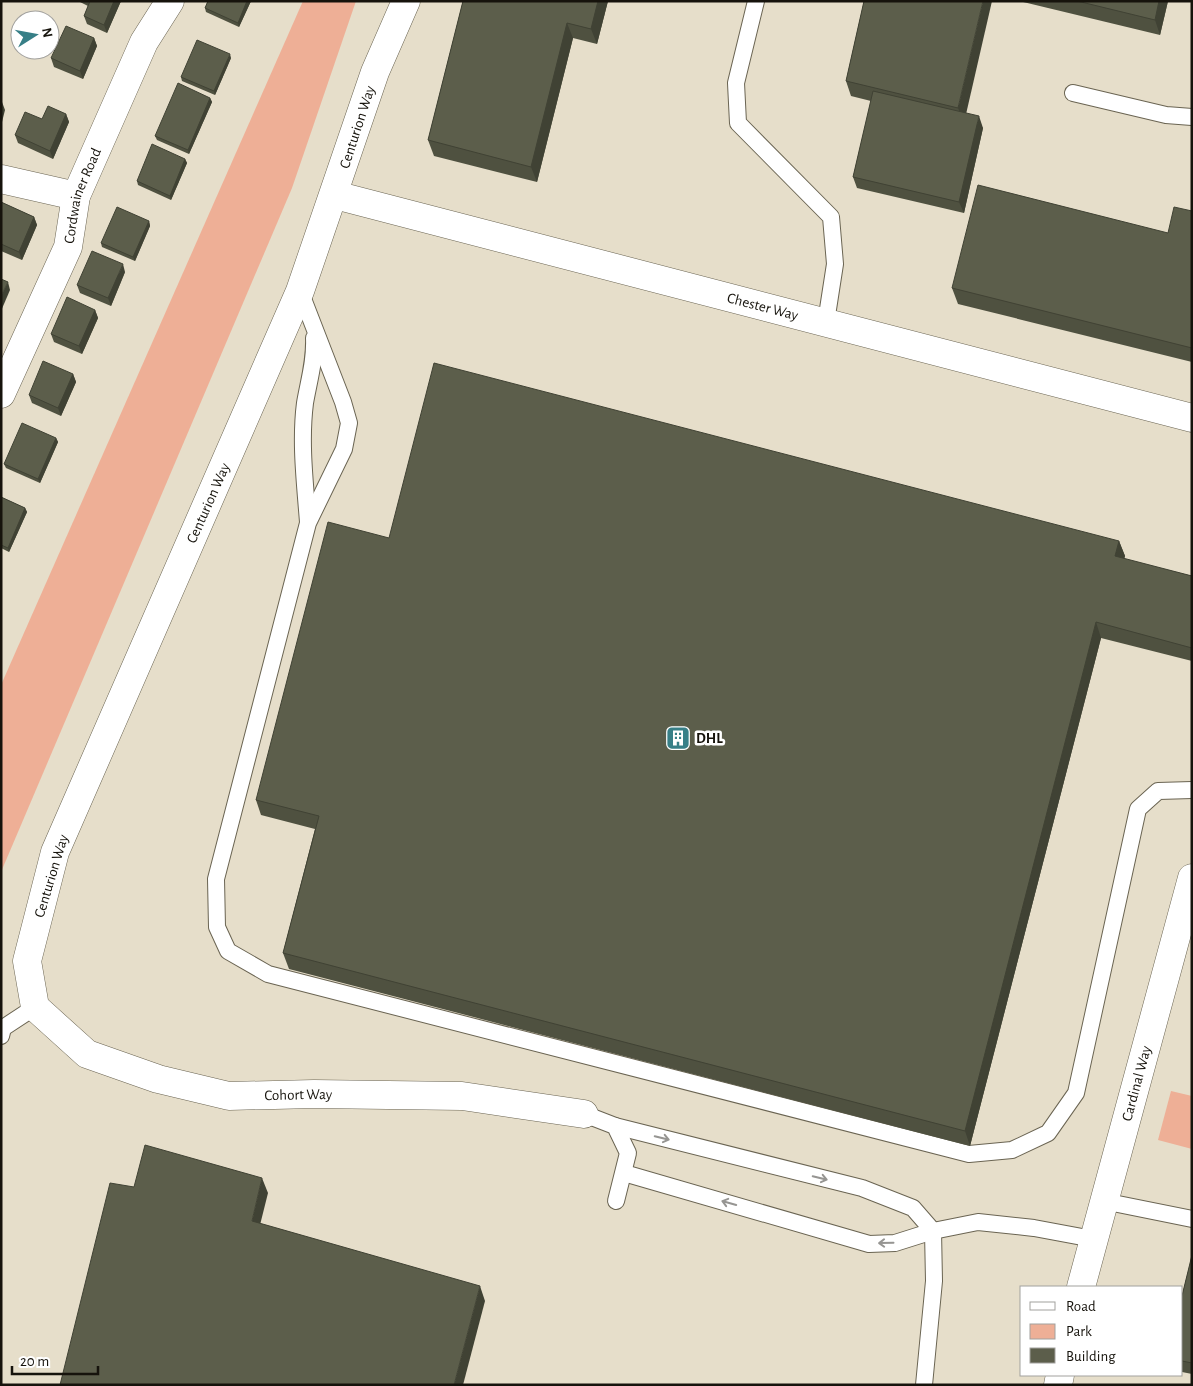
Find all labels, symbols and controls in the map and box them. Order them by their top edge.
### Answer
north arrow [10,10,60,60]
text: N [39,27,55,39]
street label: Centurion Way [337,83,378,170]
street label: Cordwainer Road [62,146,104,245]
street label: Chester Way [726,290,800,323]
street label: Centurion Way [184,460,233,546]
building icon: DHL [665,725,691,751]
place label: DHL [696,731,723,746]
street label: Centurion Way [32,832,71,919]
street label: Cardinal Way [1119,1044,1154,1123]
street label: Cohort Way [264,1087,333,1103]
one-way arrow [654,1134,670,1143]
one-way arrow [811,1173,827,1183]
one-way arrow [722,1198,738,1208]
one-way arrow [878,1239,894,1248]
legend [1020,1286,1183,1376]
text: Road [1066,1299,1096,1314]
text: Park [1066,1324,1092,1339]
scale bar [12,1344,99,1376]
text: Building [1066,1349,1116,1364]
text: 20 m [20,1354,49,1369]

